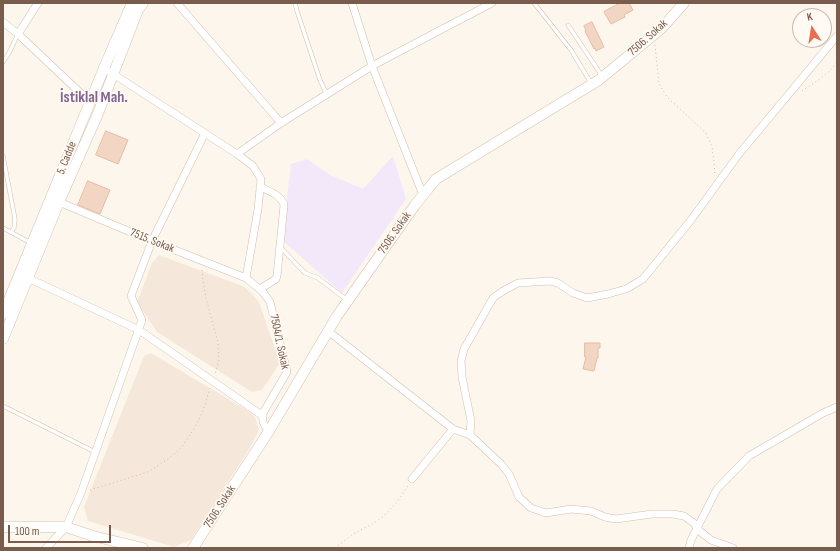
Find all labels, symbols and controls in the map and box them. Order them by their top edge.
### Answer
north arrow [792,8,832,48]
text: K [806,10,814,24]
street label: 7506. Sokak [625,17,671,59]
district label: İstiklal Mah. [60,88,128,108]
street label: 5. Cadde [54,140,80,176]
street label: 7506. Sokak [375,209,415,257]
street label: 7515. Sokak [128,226,176,256]
street label: 7504/1. Sokak [266,313,292,371]
street label: 7506. Sokak [201,483,239,531]
scale bar [10,517,113,543]
text: 100 m [15,524,40,539]

